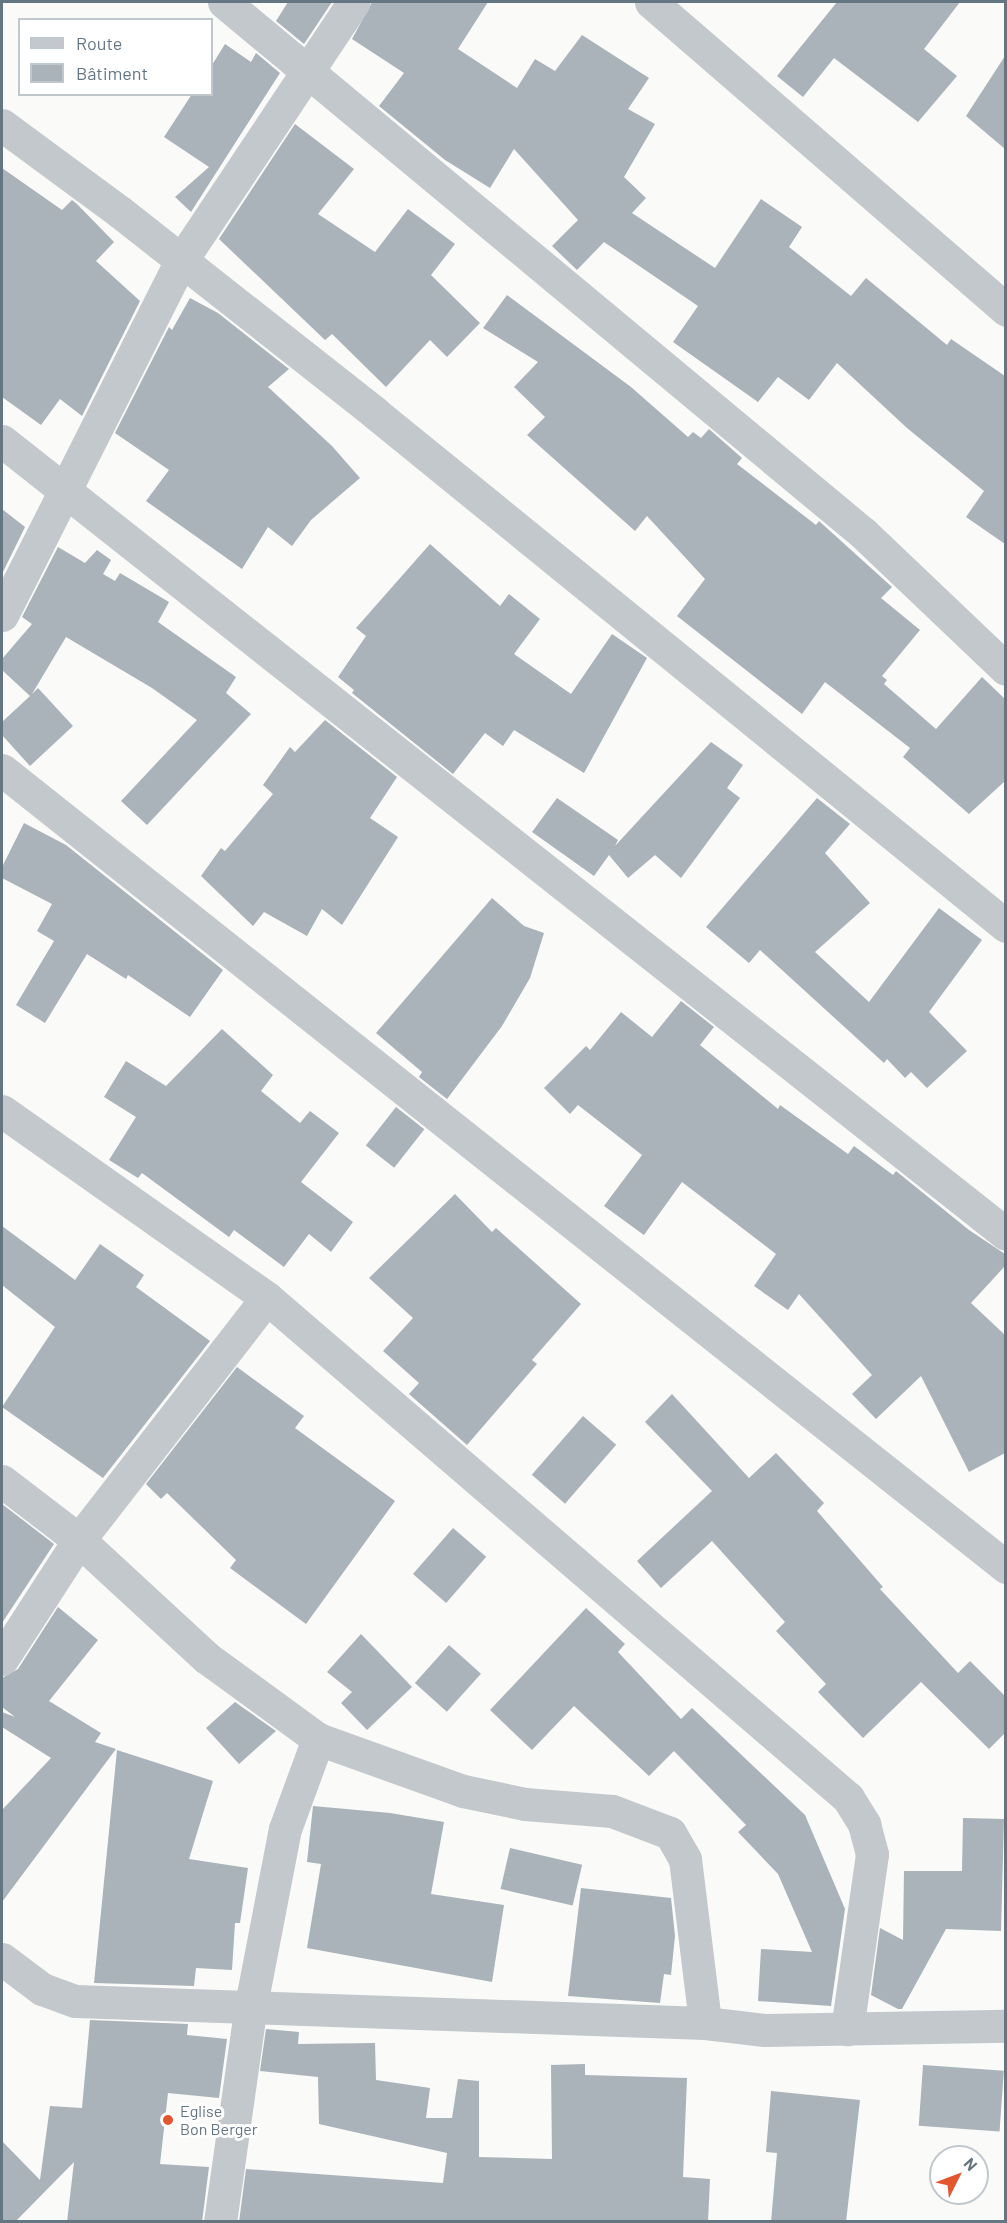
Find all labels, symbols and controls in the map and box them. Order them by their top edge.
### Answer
legend [18,18,213,96]
text: Route [76,32,122,54]
text: Bâtiment [76,62,148,84]
place label: Eglise Bon Berger [180,2101,258,2139]
marker: Eglise Bon Berger [161,2113,175,2127]
north arrow [929,2145,989,2205]
text: N [961,2154,982,2174]

